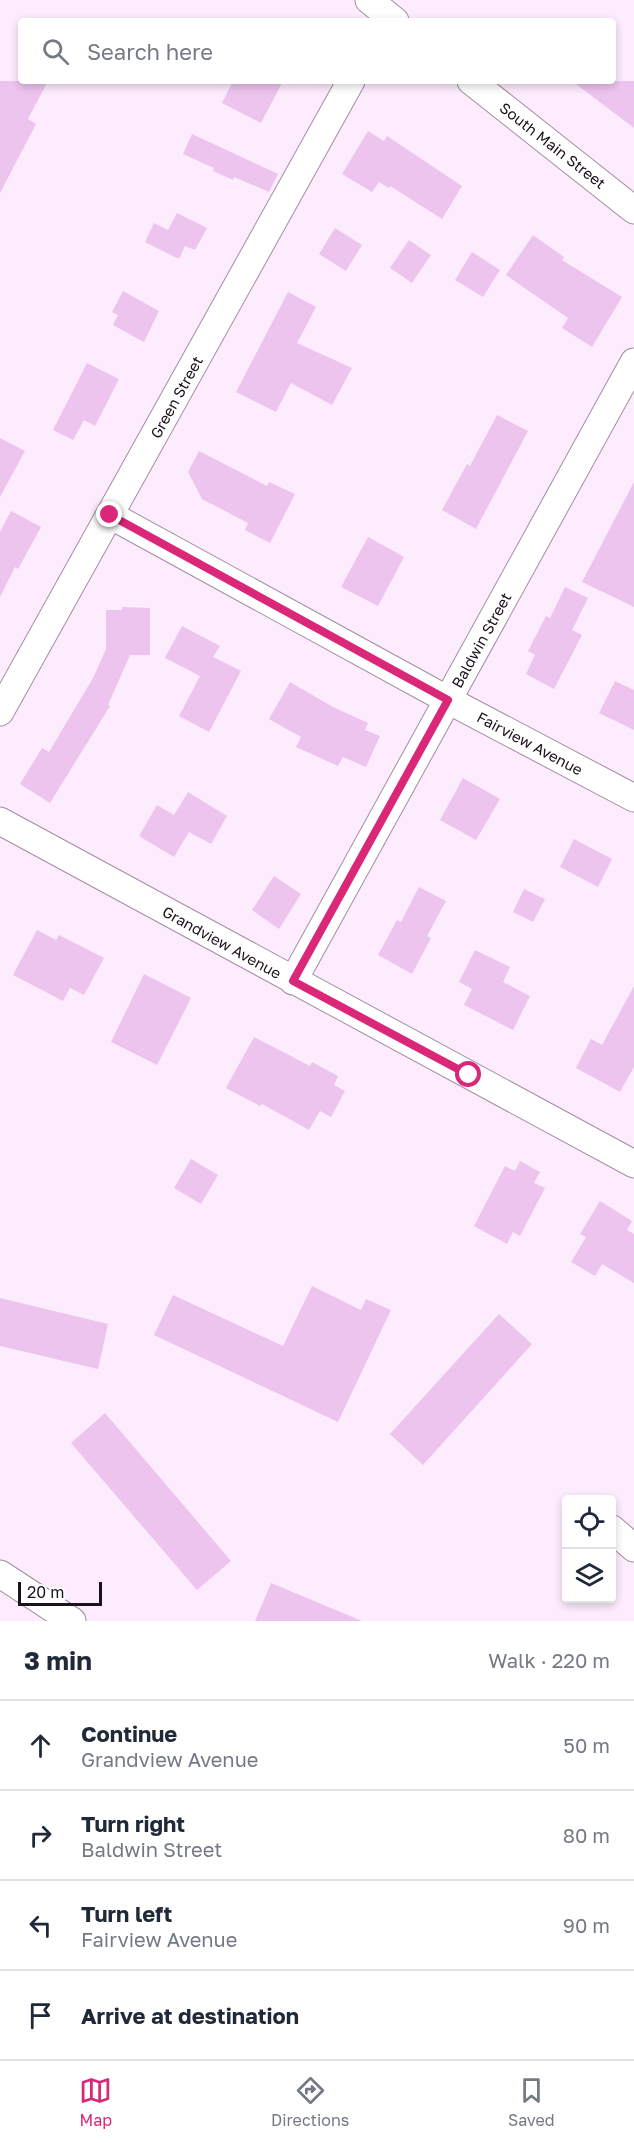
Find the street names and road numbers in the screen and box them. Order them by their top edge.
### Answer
street label: South Main Street [496,98,610,192]
street label: Green Street [146,353,206,441]
street label: Baldwin Street [447,589,515,691]
street label: Fairview Avenue [474,708,586,779]
street label: Grandview Avenue [159,902,285,982]

